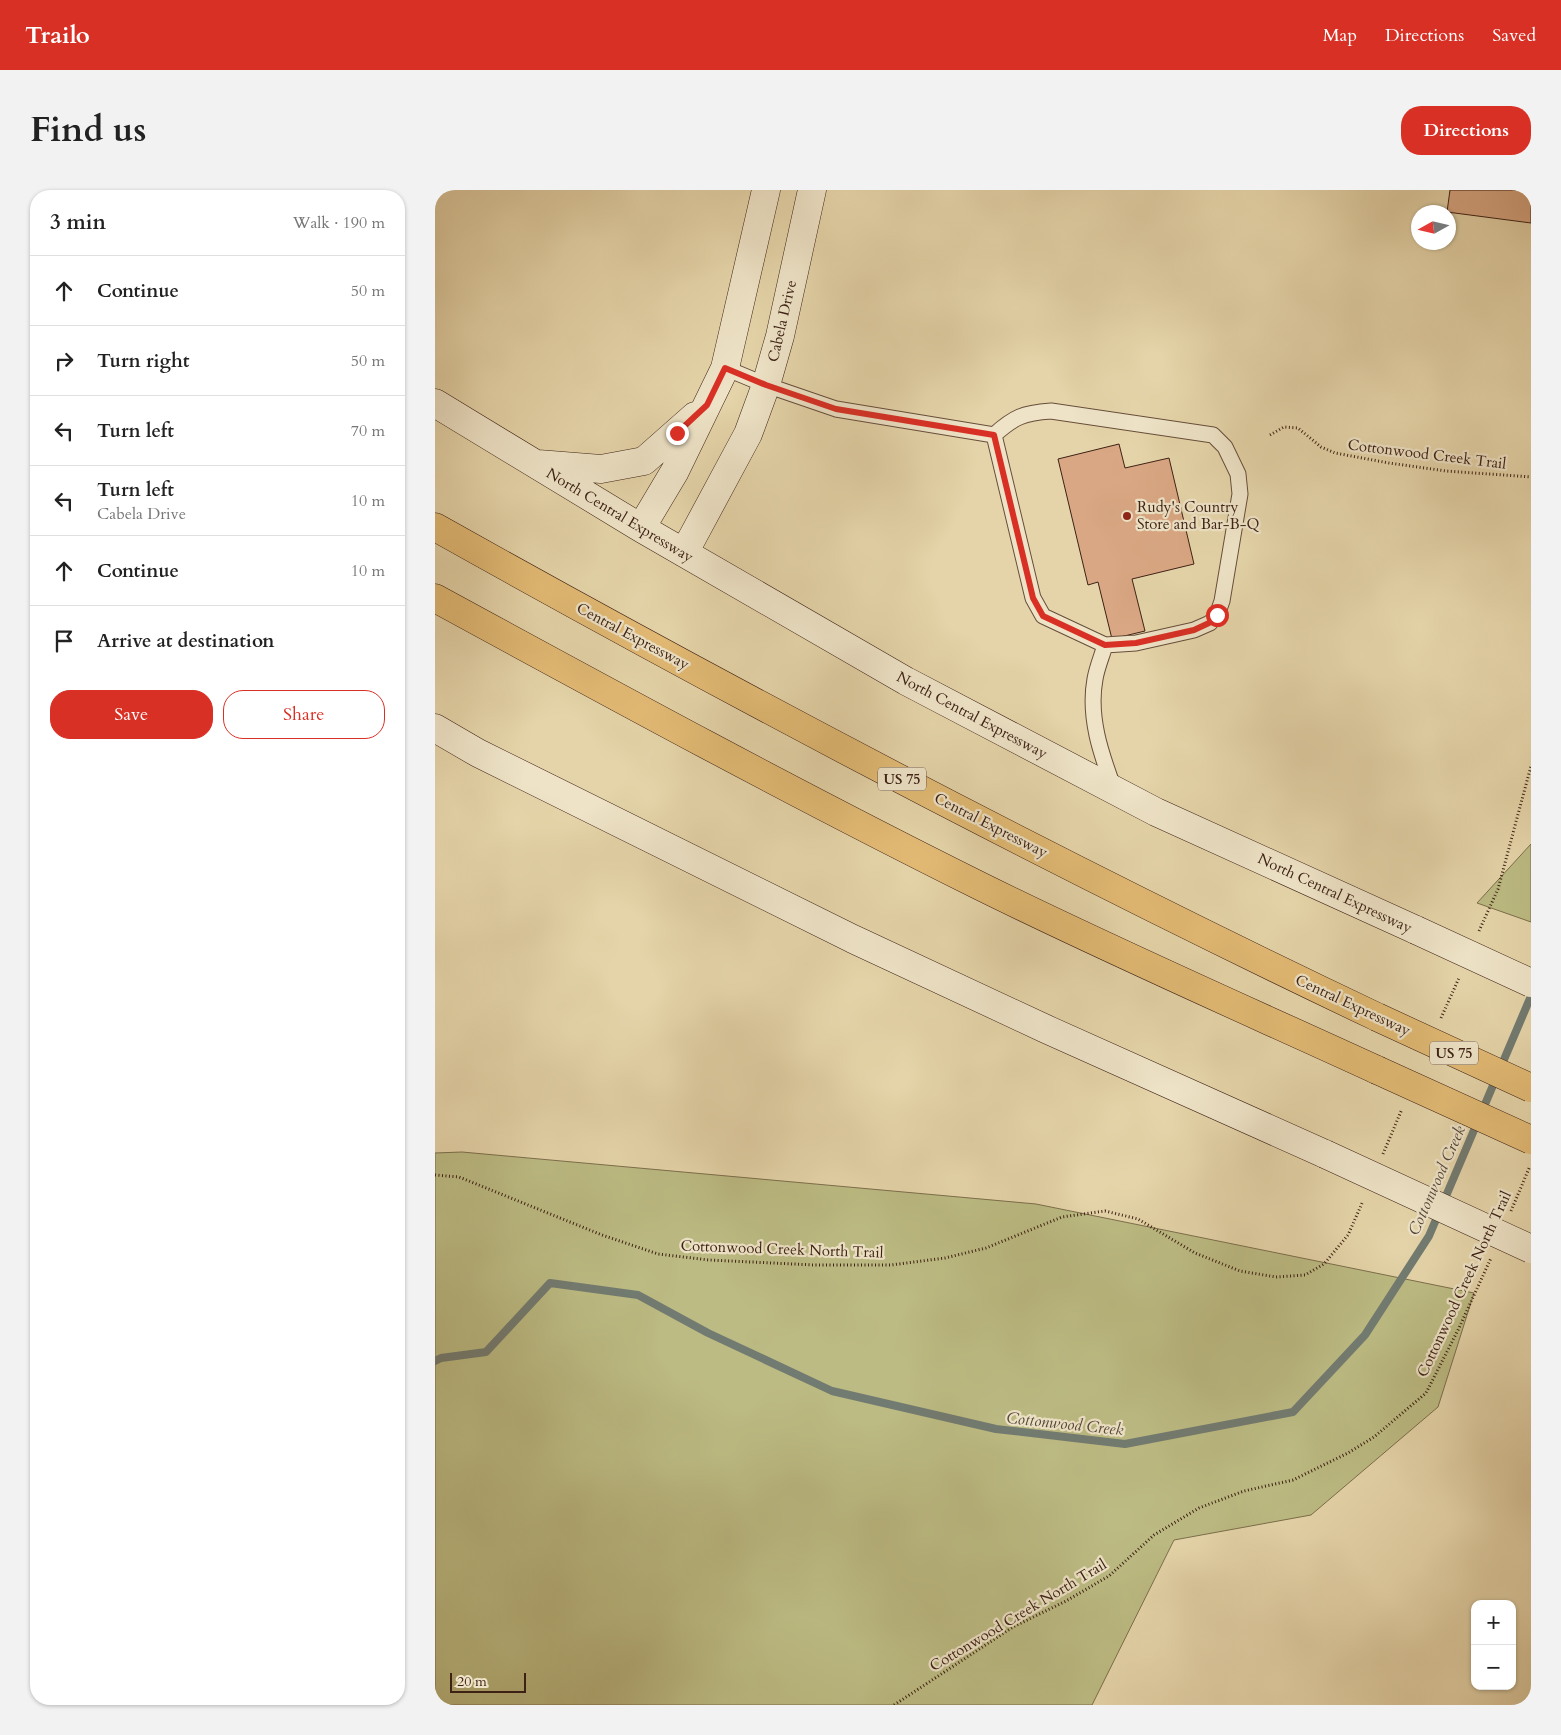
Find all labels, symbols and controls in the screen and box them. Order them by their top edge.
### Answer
text: Trailo [25,19,90,52]
text: Map [1323,23,1357,48]
text: Directions [1385,23,1464,48]
text: Saved [1492,23,1536,48]
text: Find us [30,106,146,154]
button: Directions [1401,106,1531,155]
north arrow [1411,205,1456,250]
text: 3 min [50,208,106,237]
text: Walk · 190 m [293,212,385,234]
icon: ahead [50,277,78,305]
text: Continue [97,278,179,304]
street label: Cabela Drive [763,278,801,364]
text: 50 m [351,280,385,302]
icon: right [50,347,78,375]
text: Turn right [97,348,189,374]
text: 50 m [351,350,385,372]
icon: left [50,417,78,445]
text: Turn left [97,418,174,444]
text: 70 m [351,420,385,442]
route end [666,422,689,445]
street label: Cottonwood Creek Trail [1347,434,1508,474]
street label: North Central Expressway [543,463,697,567]
text: Turn left [97,477,174,503]
icon: left [50,487,78,515]
text: 10 m [351,490,385,512]
place label: Rudy's Country Store and Bar-B-Q [1137,497,1259,534]
text: Cabela Drive [97,503,186,525]
marker: Rudy's Country Store and Bar-B-Q [1121,510,1133,522]
icon: ahead [50,557,78,585]
text: Continue [97,558,179,584]
text: 10 m [351,560,385,582]
street label: Central Expressway [573,598,693,674]
route start [1206,604,1229,627]
icon: arrive [50,627,78,655]
text: Arrive at destination [97,628,274,654]
street label: North Central Expressway [893,667,1051,763]
button: Save [50,690,213,739]
button: Share [223,690,385,739]
road number: US 75 [878,768,926,790]
street label: Central Expressway [931,788,1051,862]
street label: North Central Expressway [1255,848,1415,938]
street label: Central Expressway [1292,970,1414,1040]
road number: US 75 [1430,1041,1478,1064]
water label: Cottonwood Creek [1403,1122,1471,1239]
street label: Cottonwood Creek North Trail [1412,1188,1516,1380]
street label: Cottonwood Creek North Trail [680,1235,884,1263]
water label: Cottonwood Creek [1005,1407,1125,1441]
street label: Cottonwood Creek North Trail [926,1554,1110,1676]
map controls [1471,1600,1516,1690]
button: + [1471,1600,1516,1645]
button: − [1471,1645,1516,1690]
scale bar [450,1670,526,1693]
text: 20 m [457,1672,487,1691]

